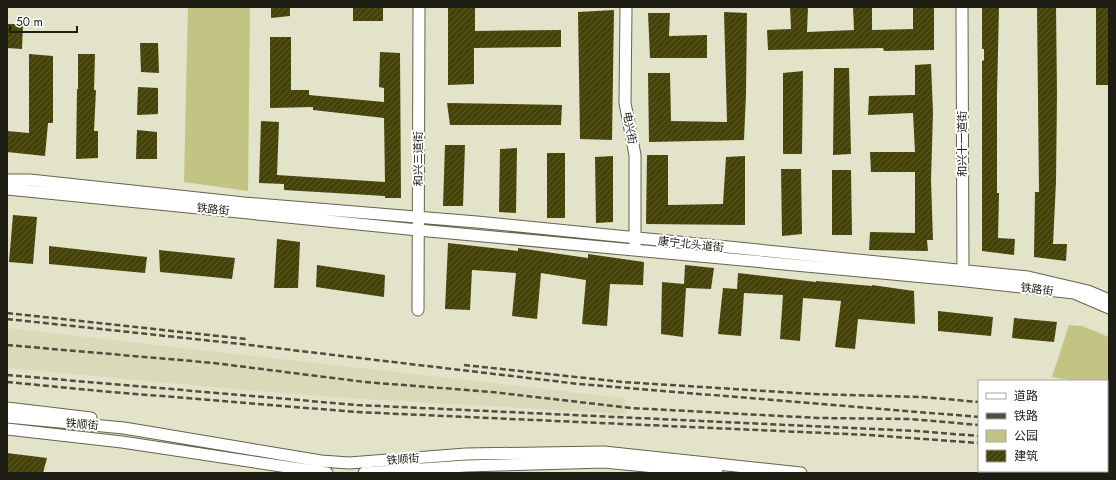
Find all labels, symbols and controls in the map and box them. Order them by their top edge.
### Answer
scale bar [10,8,77,34]
text: 50 m [16,13,43,31]
street label: 电兴街 [619,110,641,146]
street label: 和兴十一道街 [954,111,970,177]
street label: 和兴三道街 [410,132,426,187]
street label: 铁路街 [196,199,230,219]
street label: 康宁北头道街 [657,233,725,255]
street label: 铁路街 [1020,279,1054,299]
legend [978,380,1108,472]
text: 道路 [1014,387,1038,405]
text: 铁路 [1014,407,1038,425]
street label: 铁顺街 [65,415,99,433]
text: 公园 [1014,427,1038,445]
text: 建筑 [1014,447,1038,465]
street label: 铁顺街 [386,450,420,468]

